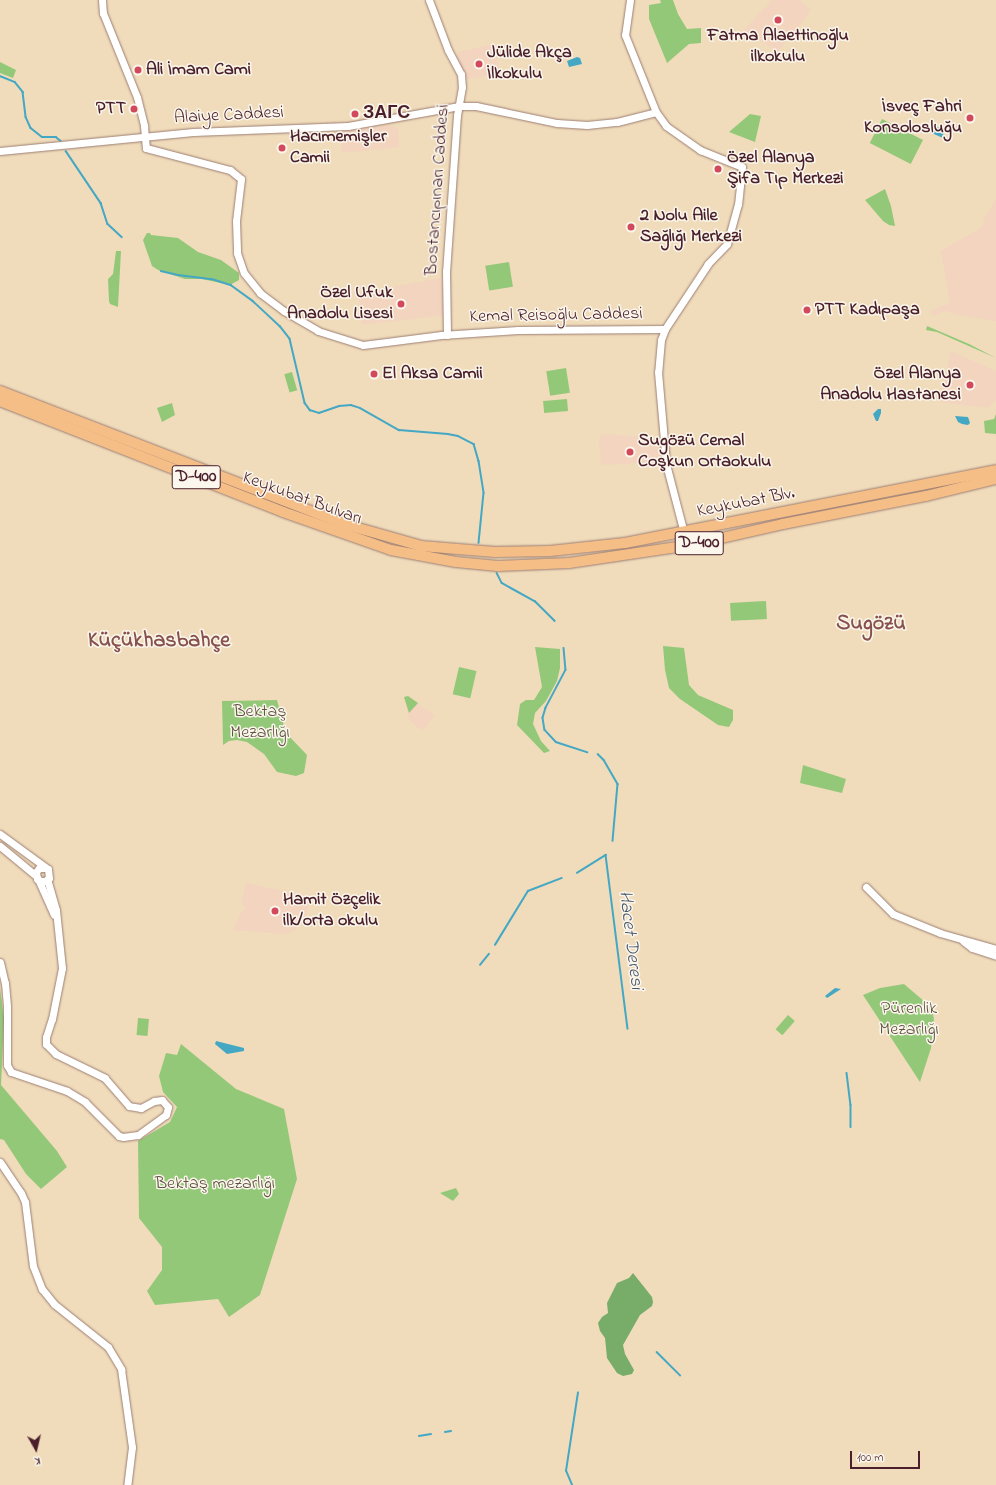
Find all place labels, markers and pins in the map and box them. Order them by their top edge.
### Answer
marker: Fatma Alaettinoğlu ilkokulu [773,15,783,25]
place label: Fatma Alaettinoğlu ilkokulu [707,26,849,68]
place label: Jülide Akça İlkokulu [487,43,572,86]
place label: Ali İmam Cami [146,59,251,81]
marker: Jülide Akça İlkokulu [474,59,484,69]
marker: Ali İmam Cami [133,65,143,75]
place label: İsveç Fahri Konsolosluğu [864,97,962,140]
place label: PTT [96,98,126,120]
place label: ЗАГС [363,103,410,125]
marker: PTT [129,104,139,114]
marker: ЗАГС [350,109,360,119]
marker: İsveç Fahri Konsolosluğu [965,113,975,123]
place label: Hacımemişler Camii [290,127,386,170]
marker: Hacımemişler Camii [277,143,287,153]
place label: Özel Alanya Şifa Tıp Merkezi [727,148,844,190]
marker: Özel Alanya Şifa Tıp Merkezi [712,163,724,175]
place label: 2 Nolu Aile Sağlığı Merkezi [640,206,742,248]
marker: 2 Nolu Aile Sağlığı Merkezi [625,221,637,233]
place label: Özel Ufuk Anadolu Lisesi [287,283,393,326]
marker: Özel Ufuk Anadolu Lisesi [396,299,406,309]
place label: PTT Kadıpaşa [815,299,920,321]
marker: PTT Kadıpaşa [802,305,812,315]
place label: El Aksa Camii [382,363,483,385]
place label: Özel Alanya Anadolu Hastanesi [820,364,961,406]
marker: El Aksa Camii [369,369,379,379]
marker: Özel Alanya Anadolu Hastanesi [964,379,976,391]
place label: Sugözü Cemal Coşkun Ortaokulu [638,431,771,474]
marker: Sugözü Cemal Coşkun Ortaokulu [625,447,635,457]
place label: Hamit Özçelik ilk/orta okulu [283,890,381,932]
marker: Hamit Özçelik ilk/orta okulu [270,906,280,916]

